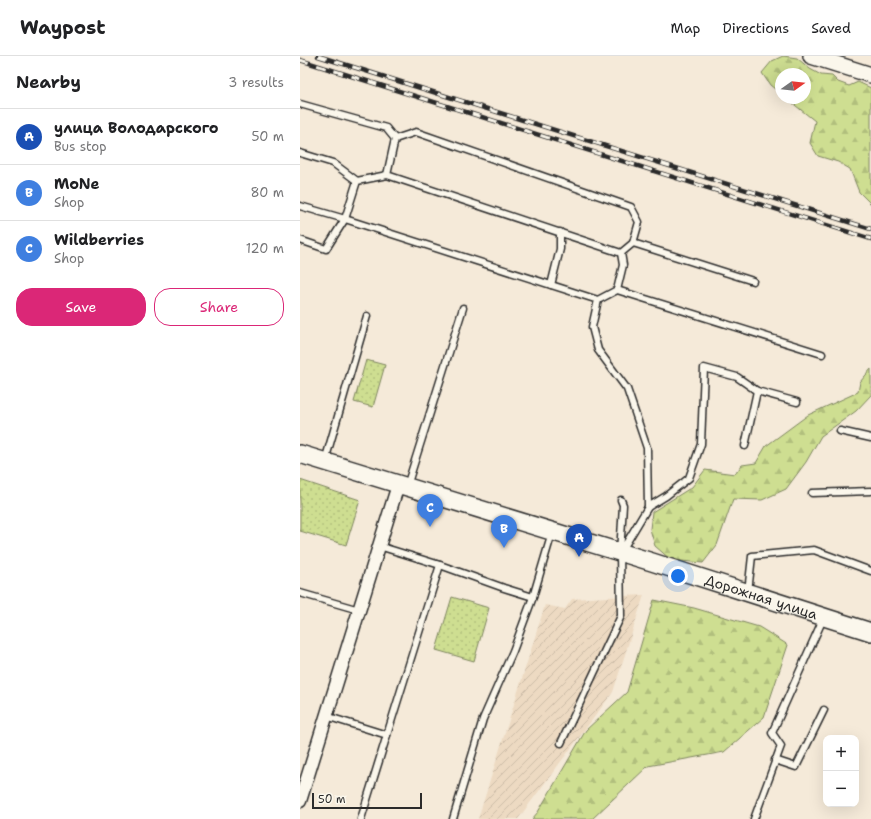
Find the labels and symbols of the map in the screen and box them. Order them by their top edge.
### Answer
north arrow [775,68,811,104]
pin: C [417,494,443,527]
pin: B [491,515,517,548]
pin: A [566,524,592,557]
your location [668,566,688,586]
street label: Дорожная улица [703,571,820,623]
scale bar [312,791,422,810]

